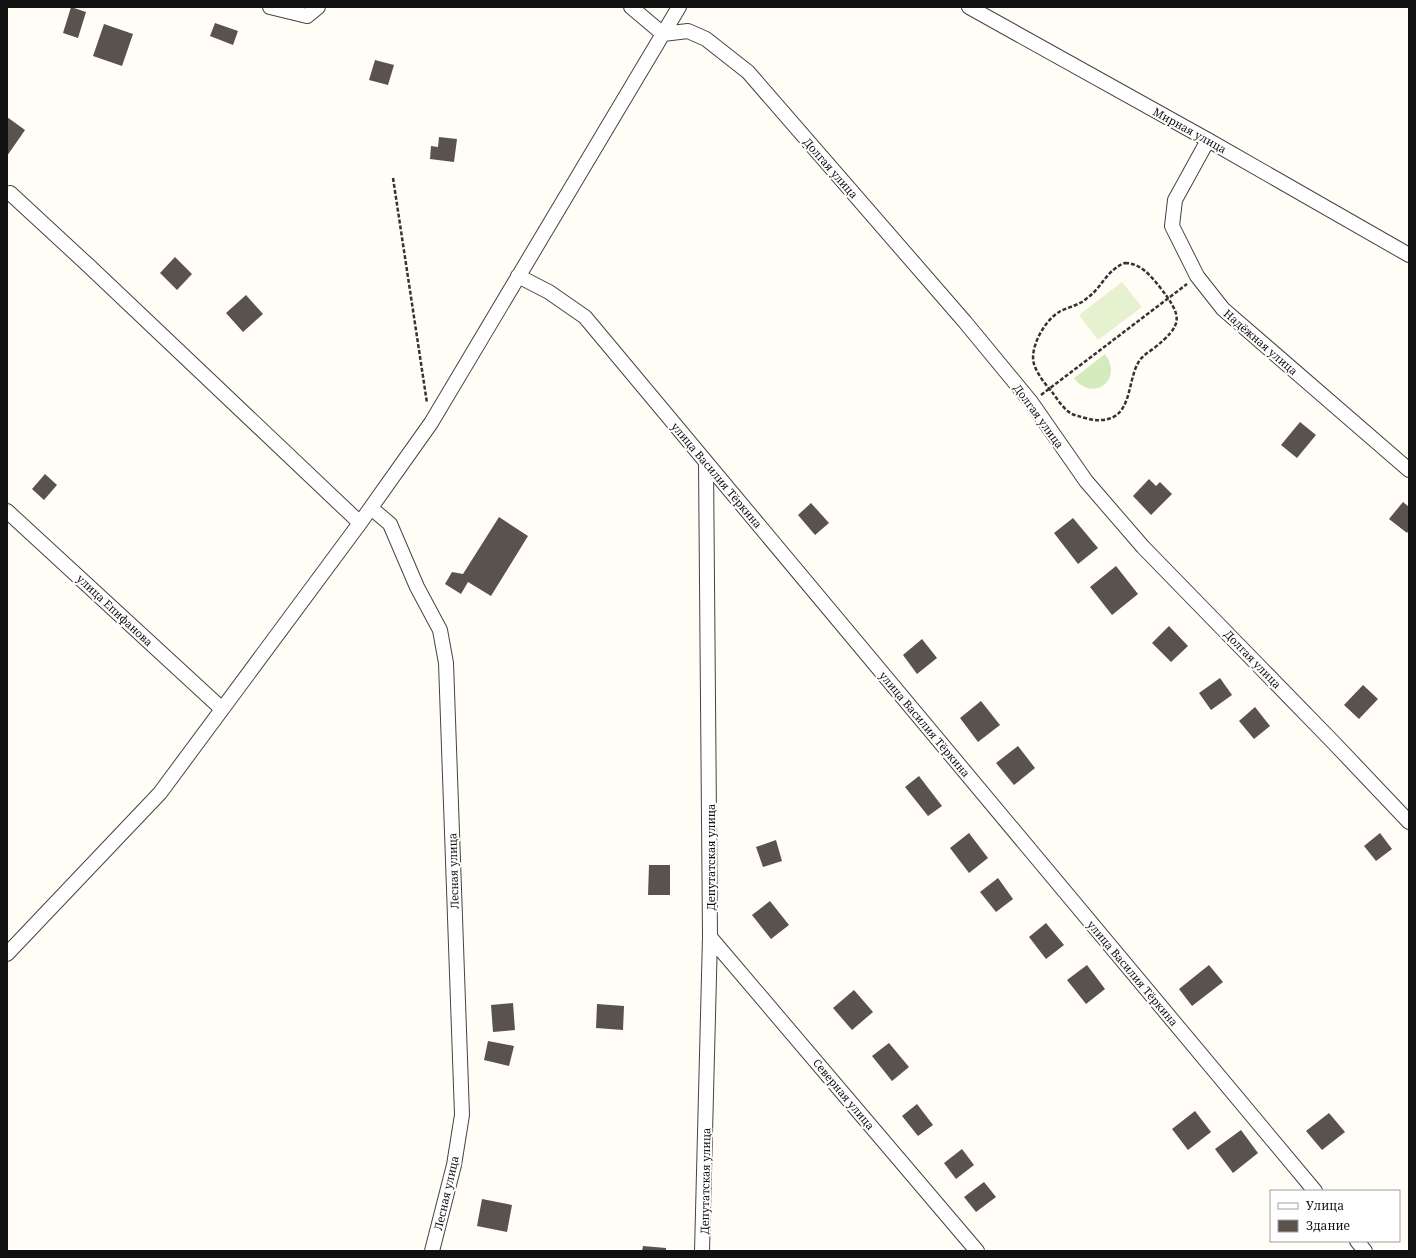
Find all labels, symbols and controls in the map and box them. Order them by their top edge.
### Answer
street label: Мирная улица [1151,104,1229,156]
street label: Долгая улица [800,134,862,202]
street label: Надёжная улица [1221,306,1301,378]
street label: Долгая улица [1011,381,1067,451]
street label: улица Василия Тёркина [668,419,766,531]
street label: улица Епифанова [74,571,156,649]
street label: Долгая улица [1221,627,1285,691]
street label: улица Василия Тёркина [876,668,974,780]
street label: Депутатская улица [703,804,718,910]
street label: Лесная улица [444,833,462,909]
street label: улица Василия Тёркина [1084,917,1182,1029]
street label: Северная улица [810,1055,878,1133]
street label: Депутатская улица [697,1127,713,1235]
street label: Лесная улица [430,1154,462,1232]
legend [1270,1190,1400,1242]
text: Улица [1306,1197,1344,1214]
text: Здание [1306,1217,1350,1234]

